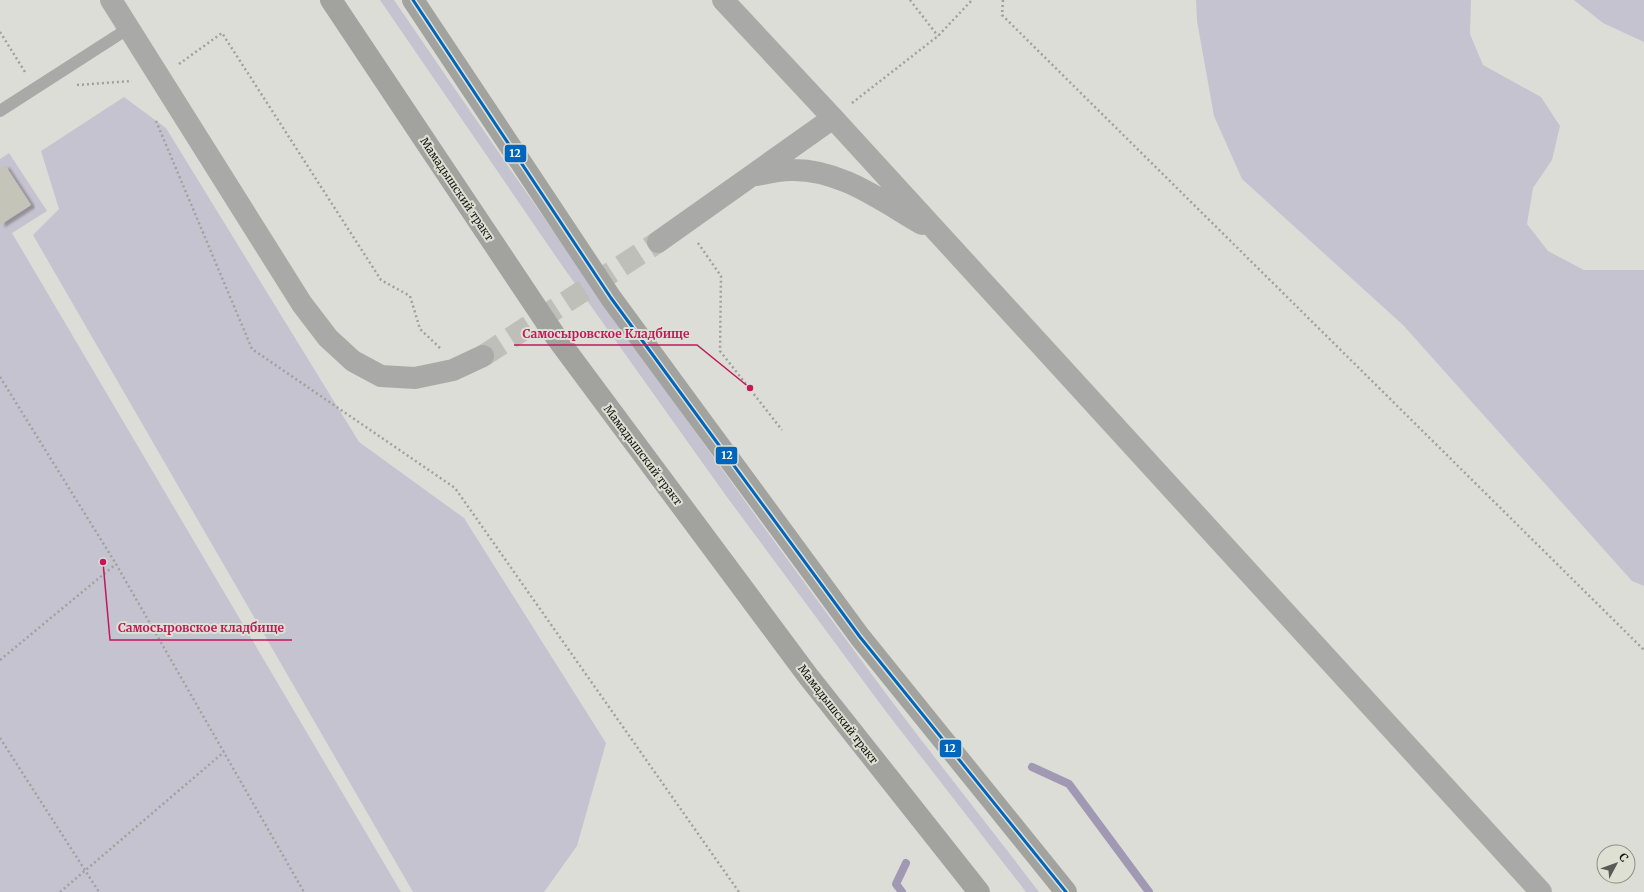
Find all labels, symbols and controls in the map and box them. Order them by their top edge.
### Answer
street label: Мамадышский тракт [417,135,497,244]
line badge: 12 [504,144,527,163]
text: 12 [509,146,521,160]
callout: Самосыровское Кладбище [514,321,697,345]
text: Самосыровское Кладбище [522,326,690,341]
street label: Мамадышский тракт [601,402,685,508]
line badge: 12 [715,446,738,465]
text: 12 [721,448,733,462]
callout: Самосыровское кладбище [110,616,292,640]
text: Самосыровское кладбище [118,620,285,635]
street label: Мамадышский тракт [795,662,881,767]
line badge: 12 [939,739,962,758]
text: 12 [944,741,956,755]
north arrow [1596,844,1636,884]
text: С [1616,850,1631,865]

